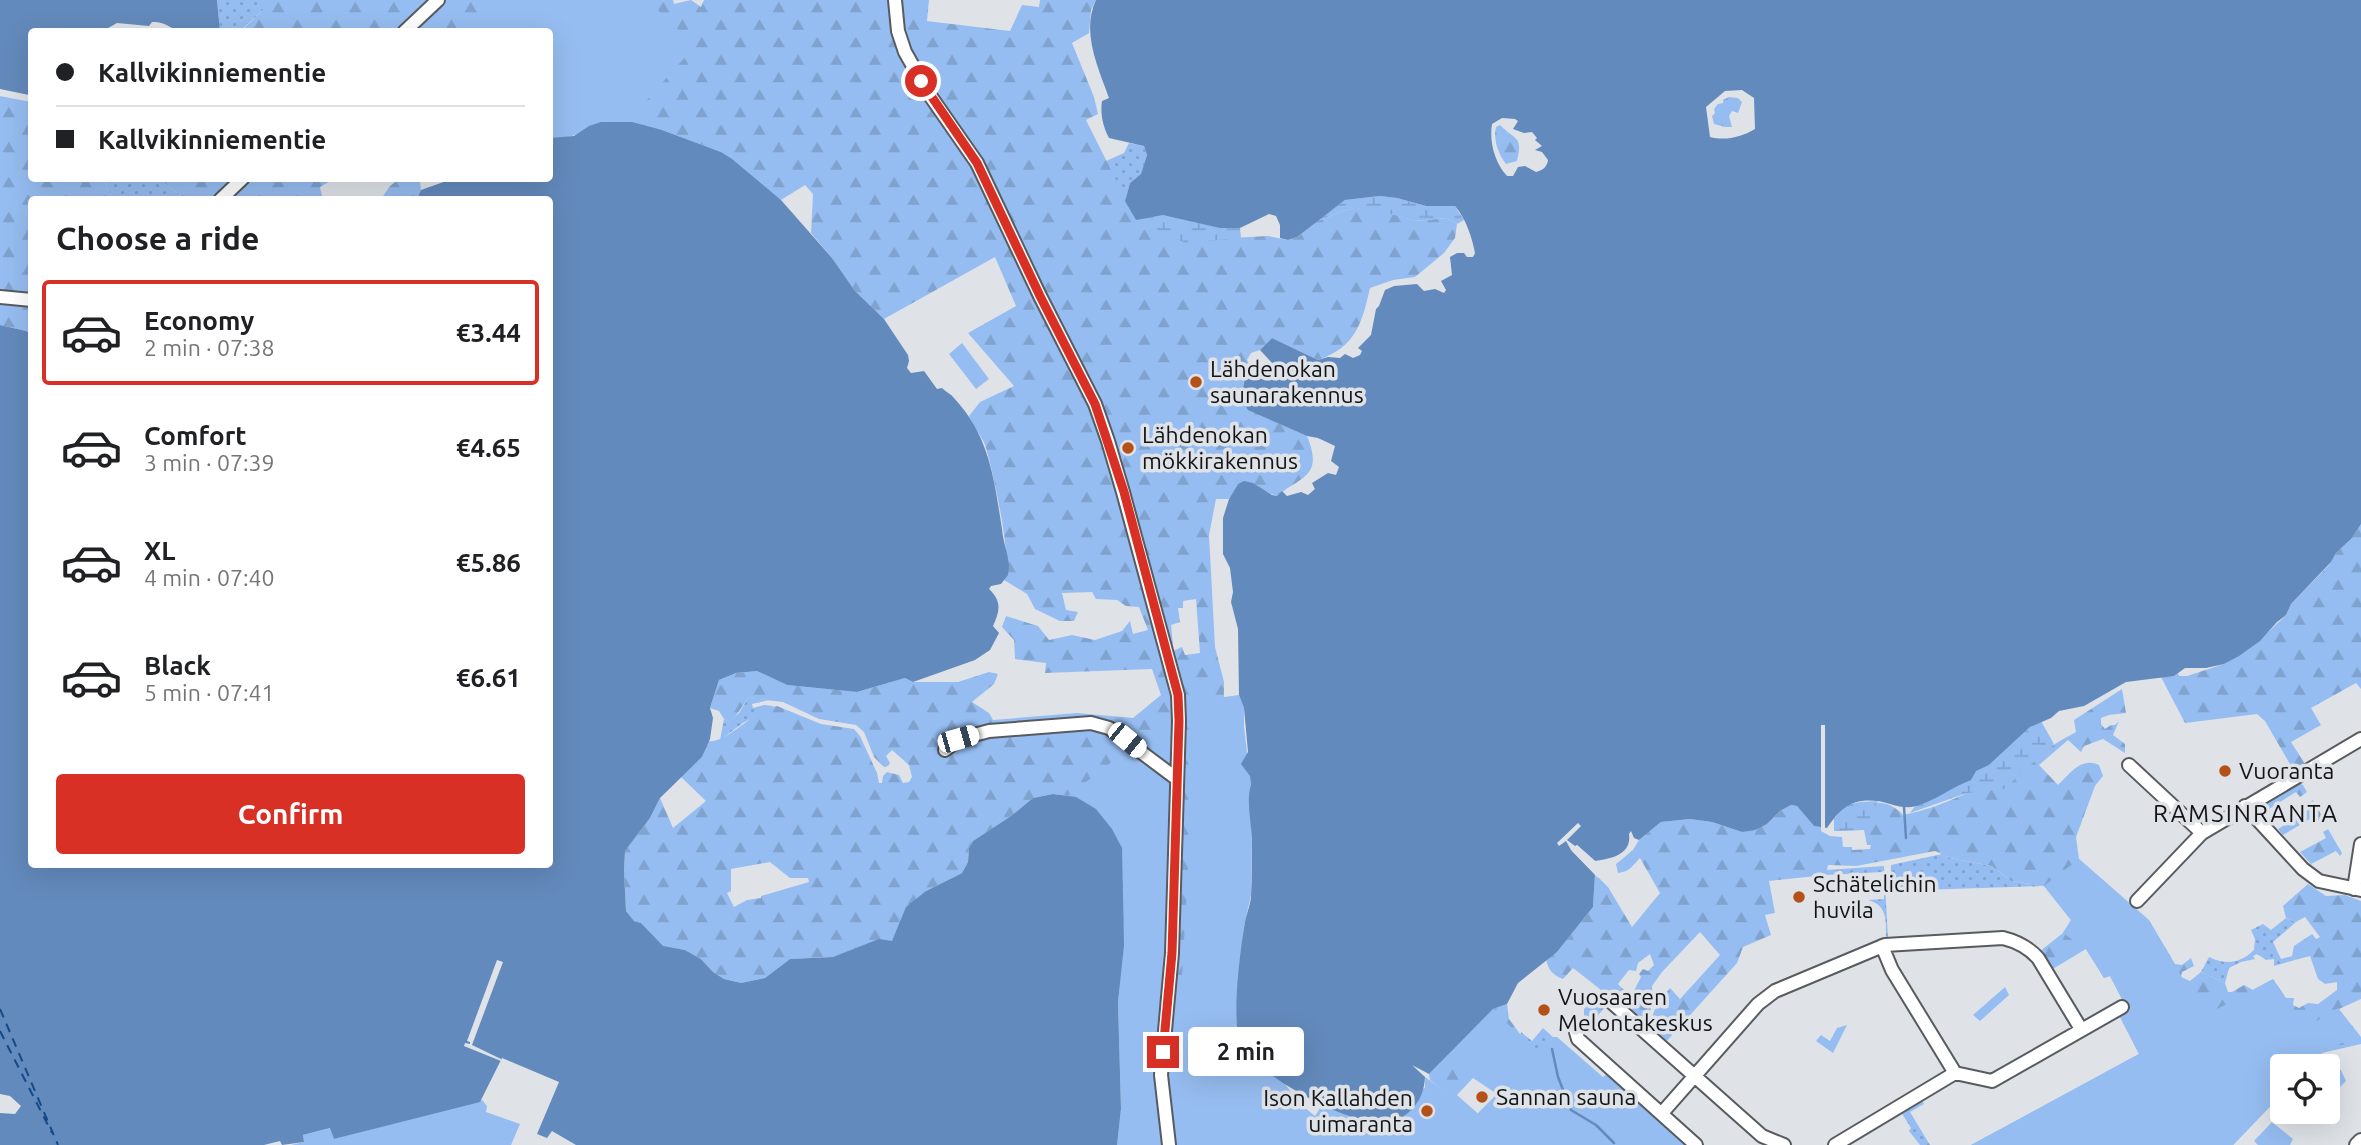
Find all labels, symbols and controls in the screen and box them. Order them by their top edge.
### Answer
text: Kallvikinniementie [98,58,326,87]
route start [905,65,937,97]
text: Kallvikinniementie [98,125,326,154]
text: Choose a ride [56,220,259,256]
icon: car [60,301,123,364]
text: Economy [144,306,254,335]
text: €3.44 [456,318,521,347]
text: 2 min · 07:38 [144,335,275,360]
place label: Lähdenokan saunarakennus [1210,356,1364,407]
marker: Lähdenokan saunarakennus [1188,374,1204,390]
icon: car [60,416,123,479]
text: Comfort [144,421,247,450]
place label: Lähdenokan mökkirakennus [1142,422,1298,473]
text: €4.65 [456,433,521,462]
marker: Lähdenokan mökkirakennus [1120,440,1136,456]
text: 3 min · 07:39 [144,450,275,475]
icon: car [60,531,123,594]
text: XL [144,536,175,565]
text: €5.86 [456,548,521,577]
text: 4 min · 07:40 [144,565,275,590]
icon: car [60,646,123,709]
text: Black [144,651,211,680]
text: €6.61 [456,663,521,692]
text: 5 min · 07:41 [144,680,275,705]
car [1105,719,1150,761]
car [935,723,982,755]
place label: Vuoranta [2239,758,2334,783]
marker: Vuoranta [2217,763,2233,779]
button: Confirm [56,774,525,854]
district label: RAMSINRANTA [2153,800,2339,827]
place label: Schätelichin huvila [1813,871,1937,922]
marker: Schätelichin huvila [1791,889,1807,905]
place label: Vuosaaren Melontakeskus [1558,984,1713,1035]
marker: Vuosaaren Melontakeskus [1536,1002,1552,1018]
callout: 2 min [1188,1028,1303,1076]
route end [1147,1036,1179,1068]
text: 2 min [1217,1039,1275,1064]
map controls [2270,1054,2340,1124]
button: locate [2270,1054,2340,1124]
place label: Sannan sauna [1496,1084,1636,1109]
place label: Ison Kallahden uimaranta [1263,1085,1413,1136]
marker: Sannan sauna [1474,1089,1490,1105]
marker: Ison Kallahden uimaranta [1419,1103,1435,1119]

